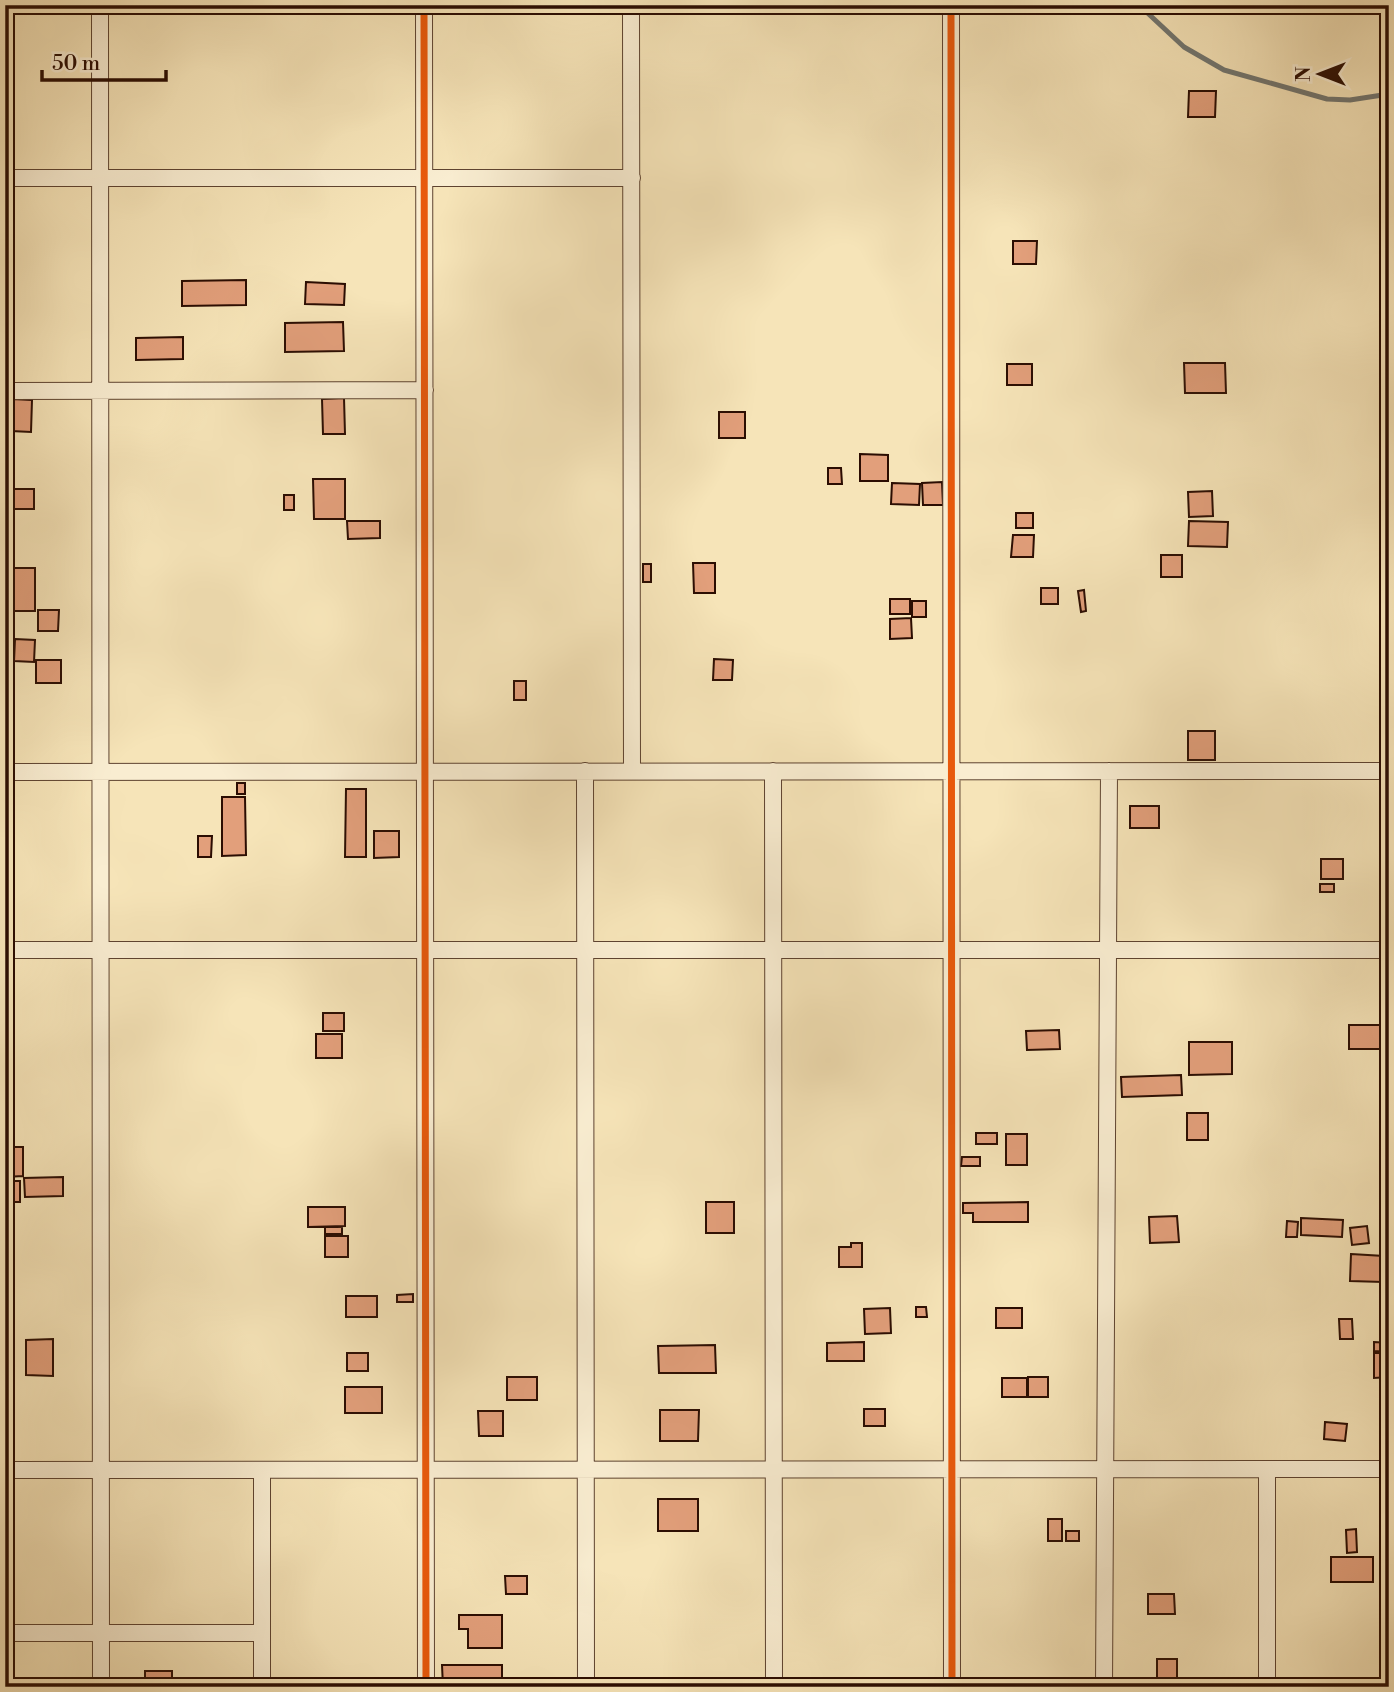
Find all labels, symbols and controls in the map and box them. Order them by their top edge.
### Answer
scale bar [42,38,166,82]
north arrow [1286,38,1356,108]
text: 50 m [52,51,100,77]
text: N [1292,66,1316,82]

